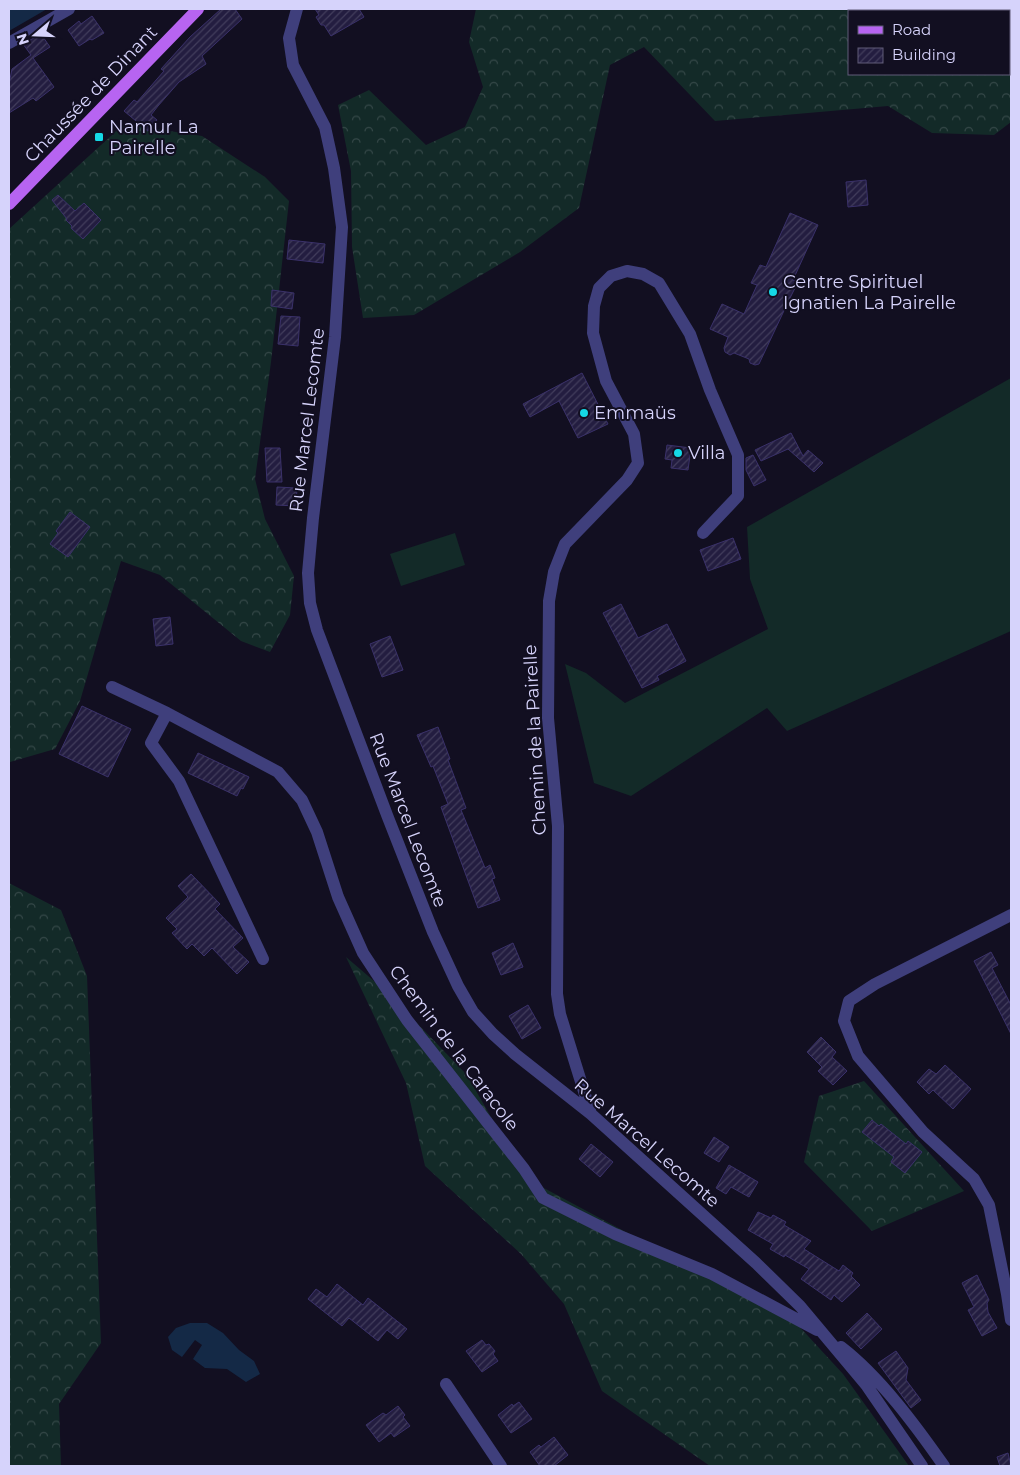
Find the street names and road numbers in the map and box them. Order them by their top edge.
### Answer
street label: Chaussée de Dinant [20,21,162,167]
street label: Rue Marcel Lecomte [285,327,329,513]
street label: Chemin de la Pairelle [519,644,551,836]
street label: Rue Marcel Lecomte [365,729,452,911]
street label: Chemin de la Caracole [384,961,524,1135]
street label: Rue Marcel Lecomte [570,1074,724,1212]

